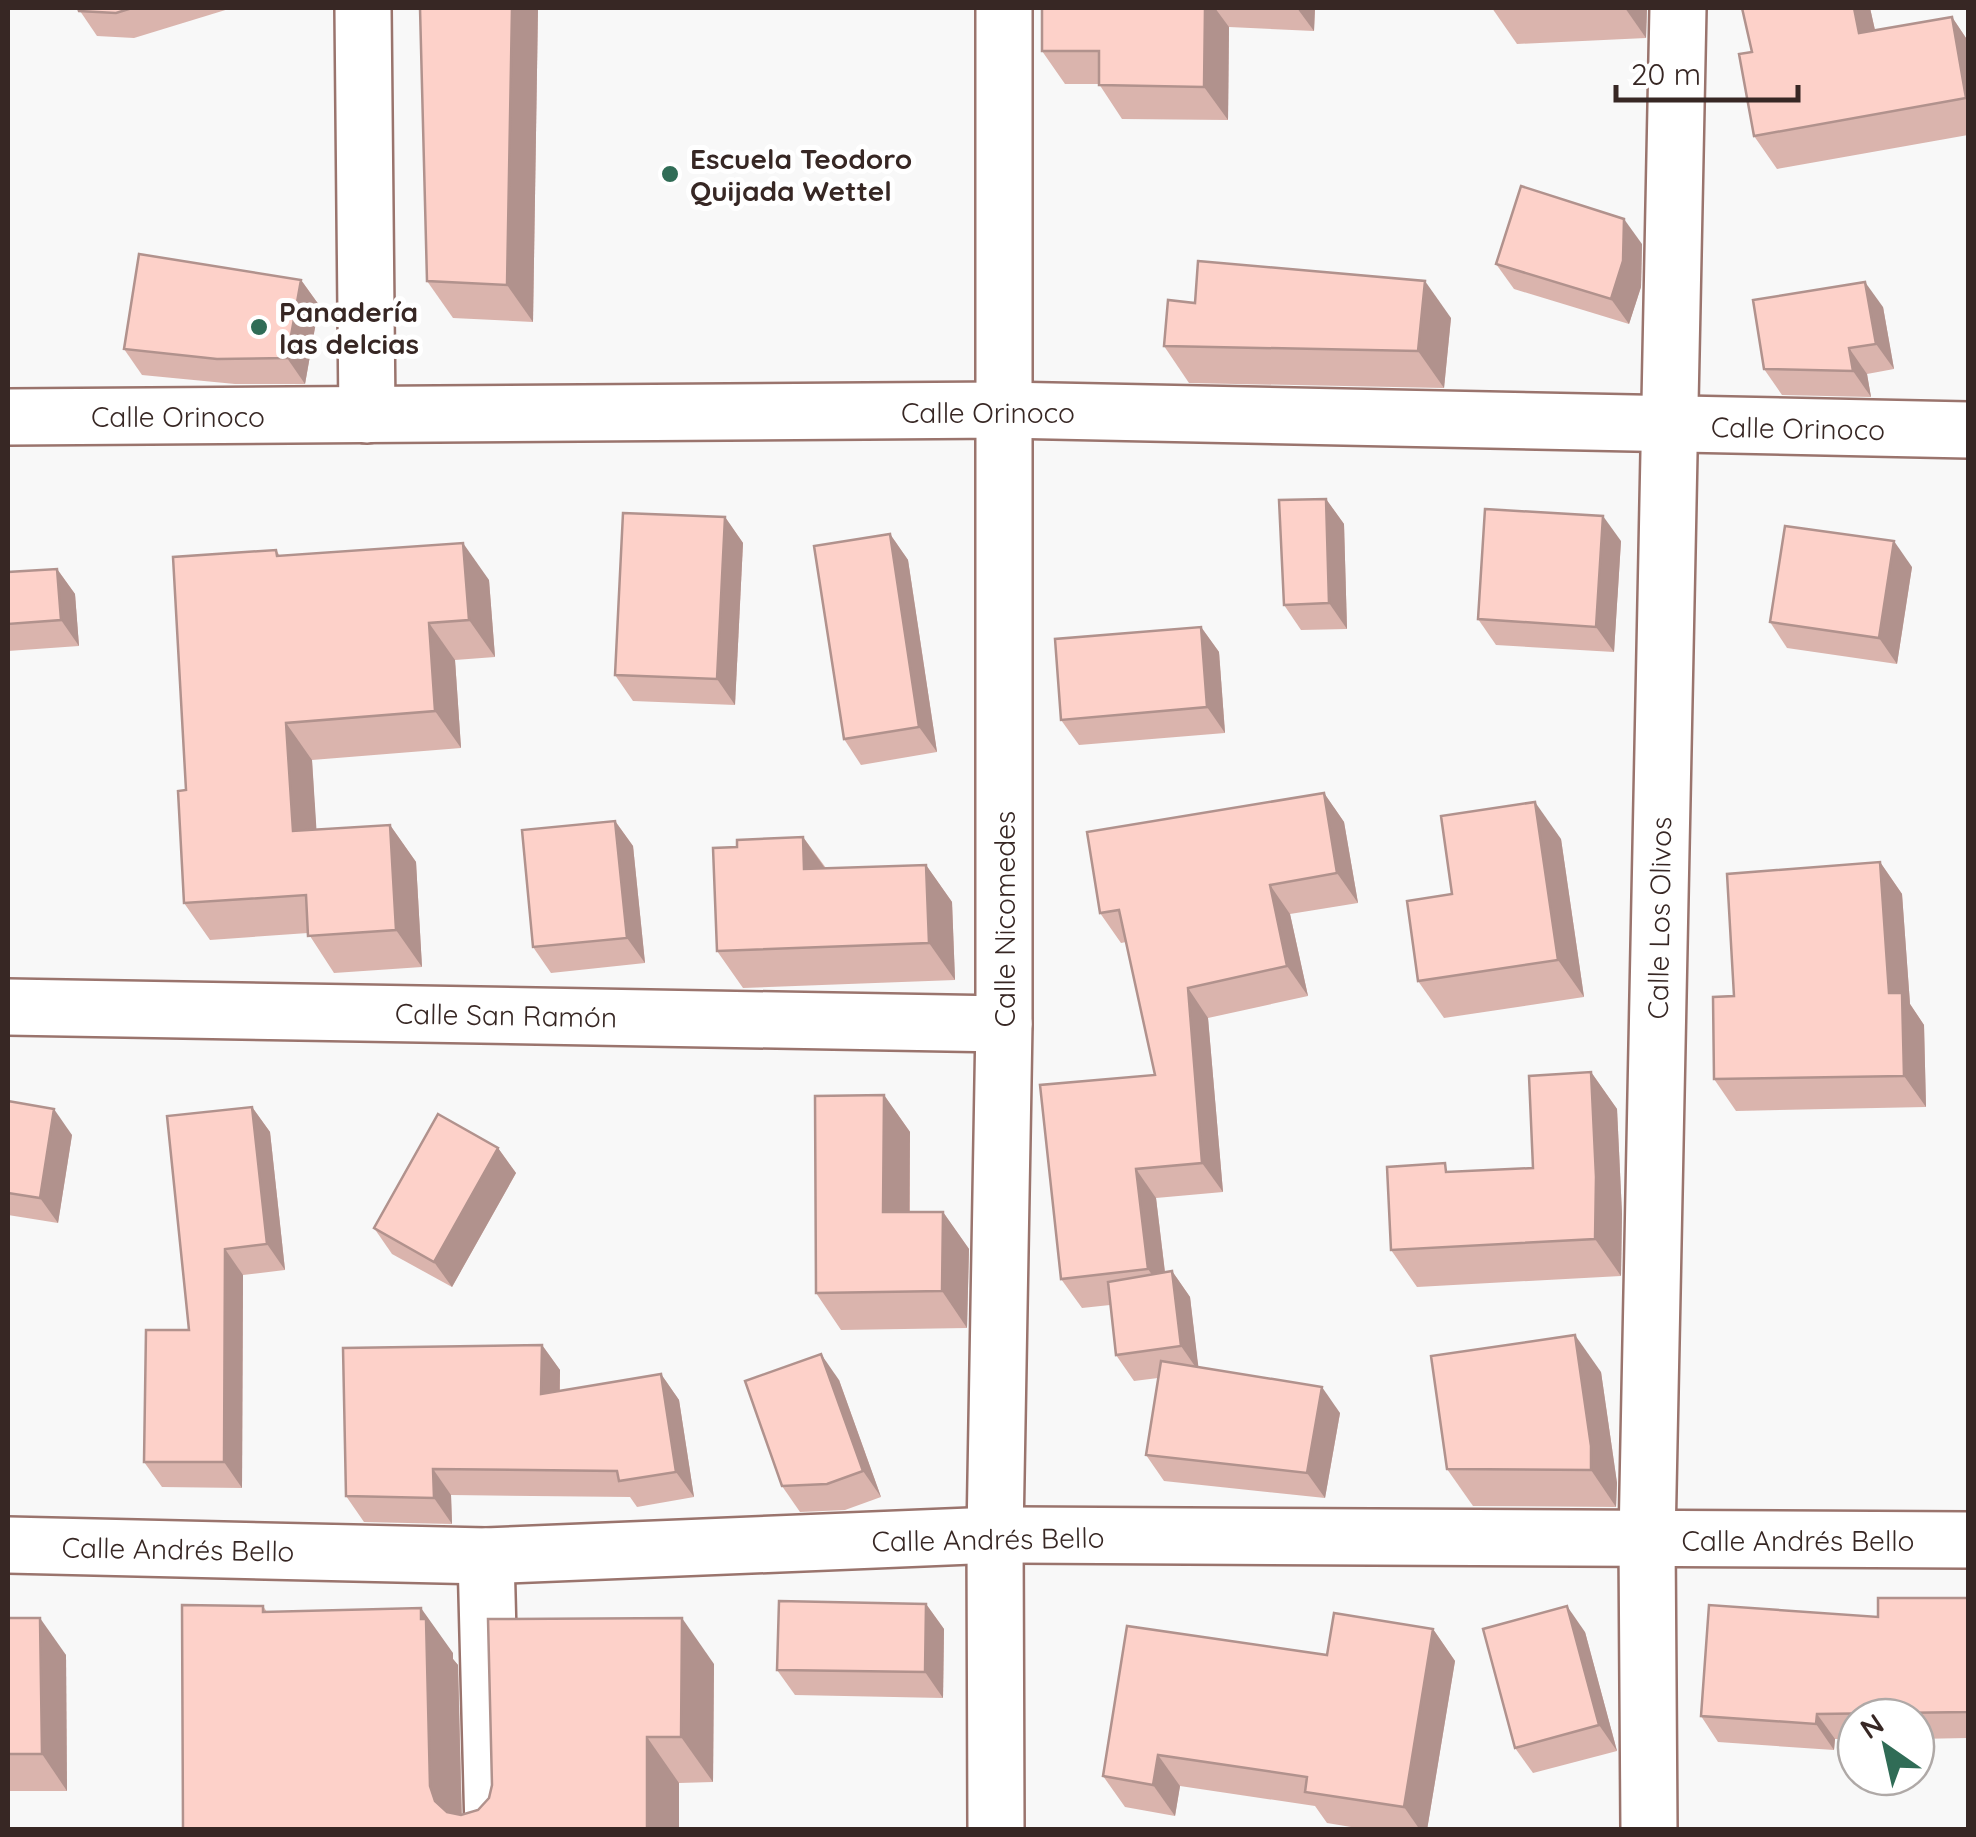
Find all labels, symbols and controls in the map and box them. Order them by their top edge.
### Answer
scale bar [1616,40,1798,102]
text: 20 m [1631,55,1701,93]
place label: Escuela Teodoro Quijada Wettel [690,141,912,208]
marker: Escuela Teodoro Quijada Wettel [659,163,681,185]
place label: Panadería las delcias [279,294,419,361]
marker: Panadería las delcias [248,316,270,338]
street label: Calle Orinoco [901,395,1075,430]
street label: Calle Orinoco [91,399,265,434]
street label: Calle Orinoco [1711,409,1885,447]
street label: Calle Nicomedes [987,811,1022,1027]
street label: Calle Los Olivos [1640,816,1678,1020]
street label: Calle San Ramón [395,996,617,1034]
street label: Calle Andrés Bello [871,1519,1105,1559]
street label: Calle Andrés Bello [1682,1523,1914,1558]
street label: Calle Andrés Bello [61,1529,295,1569]
north arrow [1836,1697,1936,1797]
text: N [1853,1706,1890,1746]

